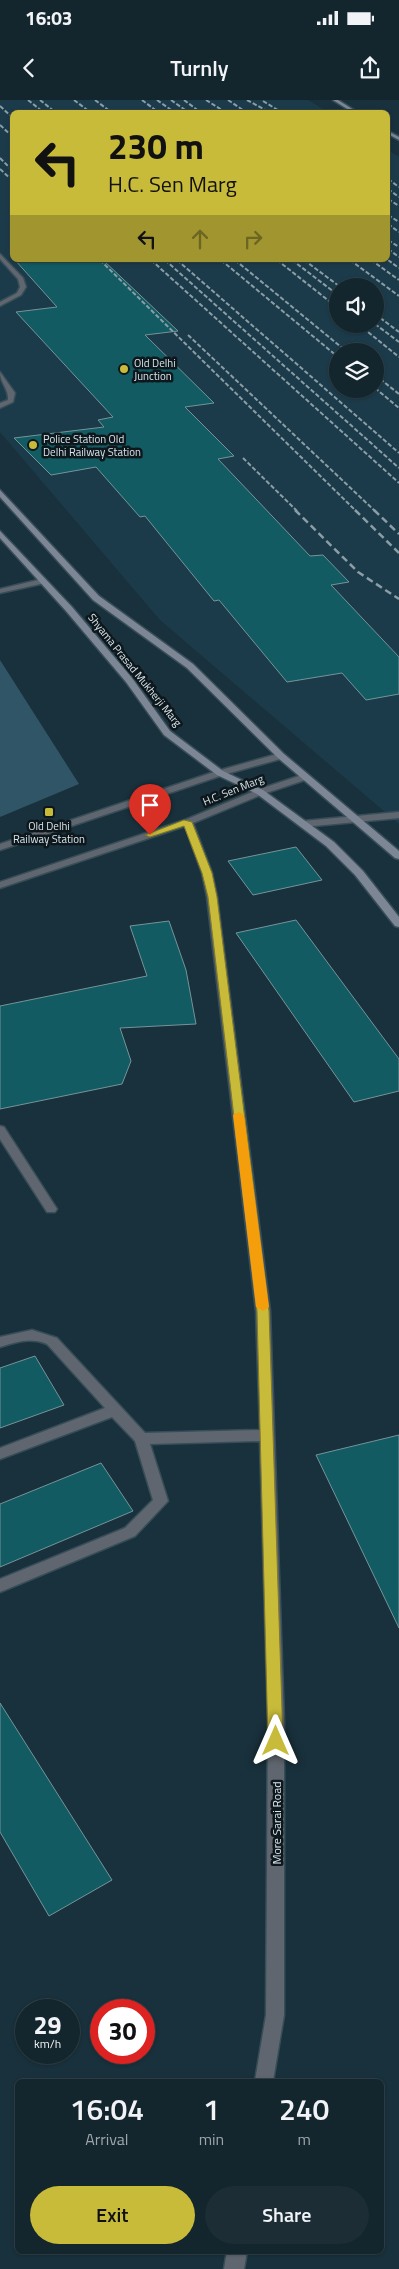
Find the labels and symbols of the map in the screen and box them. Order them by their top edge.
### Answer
place label: Old Delhi Junction [134,355,176,384]
marker: Old Delhi Junction [118,363,130,375]
place label: Police Station Old Delhi Railway Station [43,431,141,460]
marker: Police Station Old Delhi Railway Station [27,439,39,451]
street label: Shyama Prasad Mukherji Marg [84,610,186,730]
street label: H.C. Sen Marg [200,770,266,809]
pin [129,784,171,835]
marker: Old Delhi Railway Station [43,806,55,818]
place label: Old Delhi Railway Station [13,818,85,847]
position arrow [249,1714,301,1766]
street label: More Sarai Road [267,1781,286,1865]
speed limit sign: 30 [90,1999,155,2064]

